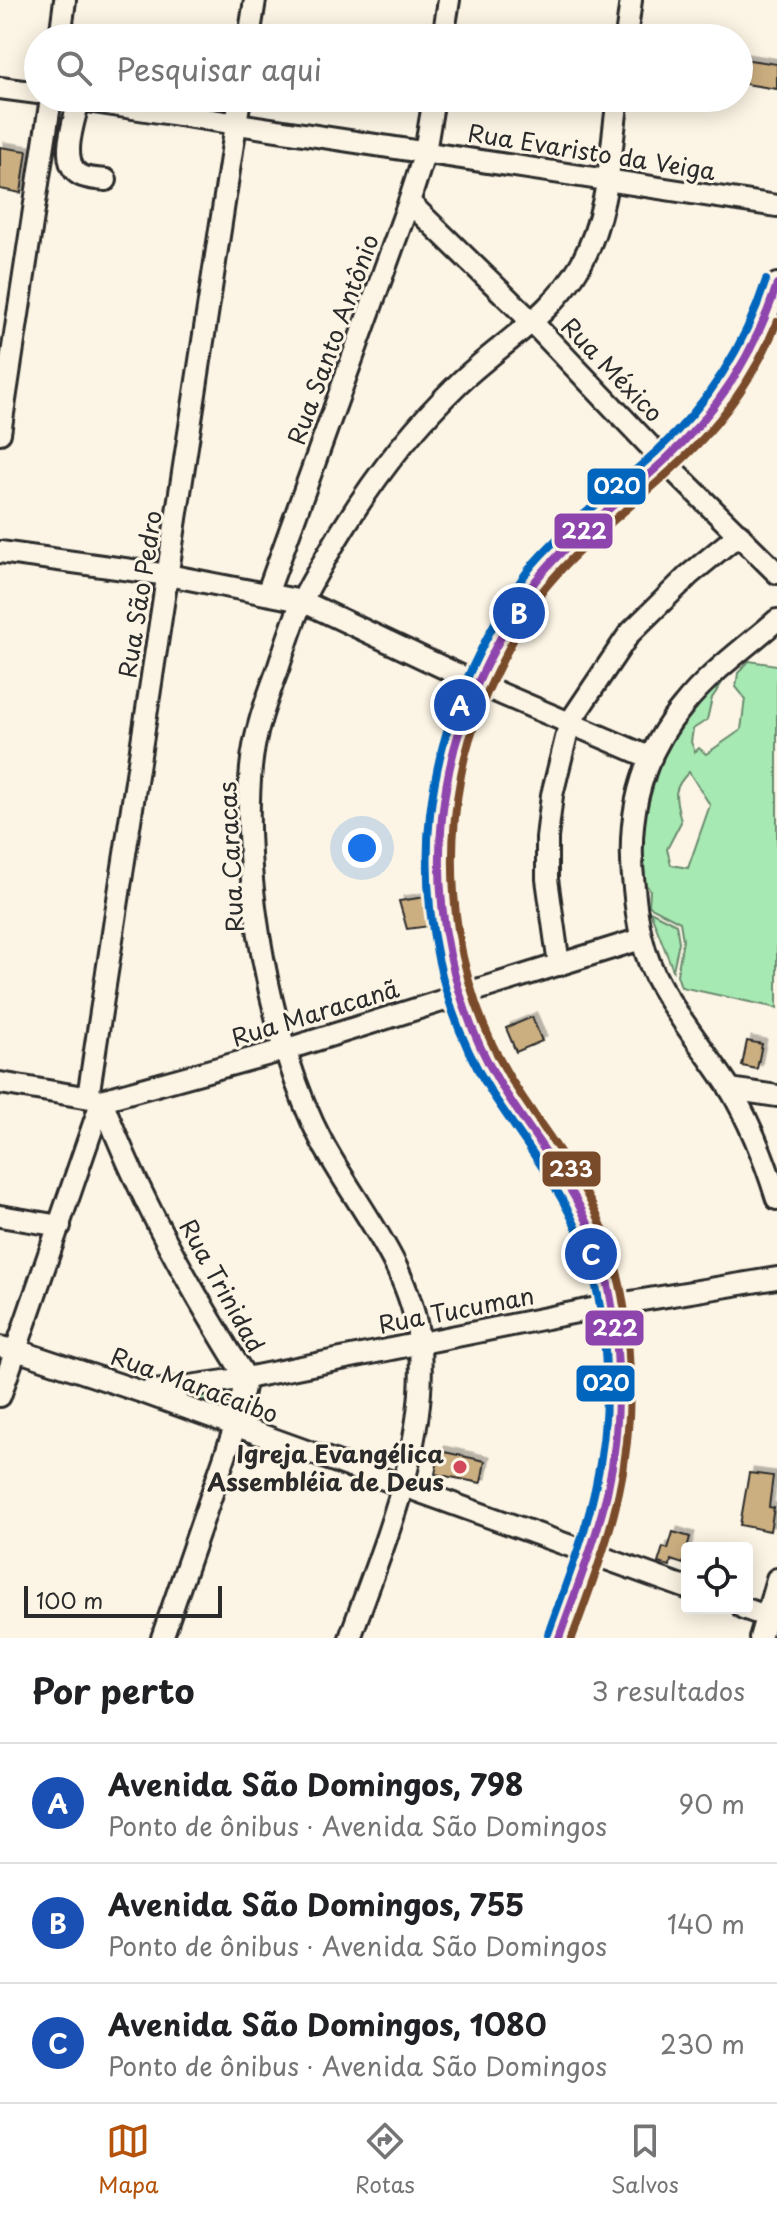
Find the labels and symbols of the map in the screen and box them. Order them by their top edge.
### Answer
street label: Rua Evaristo da Veiga [466,114,718,188]
street label: Rua Santo Antônio [277,229,387,449]
street label: Rua México [554,309,672,429]
line badge: 020 [586,467,647,506]
text: 020 [594,468,640,501]
street label: Rua São Pedro [108,508,170,680]
line badge: 222 [553,512,614,550]
text: 222 [561,513,607,546]
pin: B [493,583,545,643]
pin: A [434,675,486,735]
street label: Rua Caracas [208,781,252,933]
your location [342,828,382,868]
street label: Rua Maracanã [227,969,403,1055]
line badge: 233 [541,1150,602,1188]
text: 233 [549,1151,593,1184]
street label: Rua Trinidad [172,1212,274,1358]
pin: C [565,1224,617,1284]
street label: Rua Tucuman [375,1276,537,1342]
line badge: 222 [584,1309,645,1347]
text: 222 [592,1310,638,1343]
street label: Rua Maracaibo [106,1337,284,1431]
line badge: 020 [575,1364,636,1403]
text: 020 [583,1365,629,1398]
place label: Igreja Evangélica Assembléia de Deus [206,1435,444,1499]
marker: Igreja Evangélica Assembléia de Deus [451,1458,469,1476]
scale bar [24,1582,222,1618]

